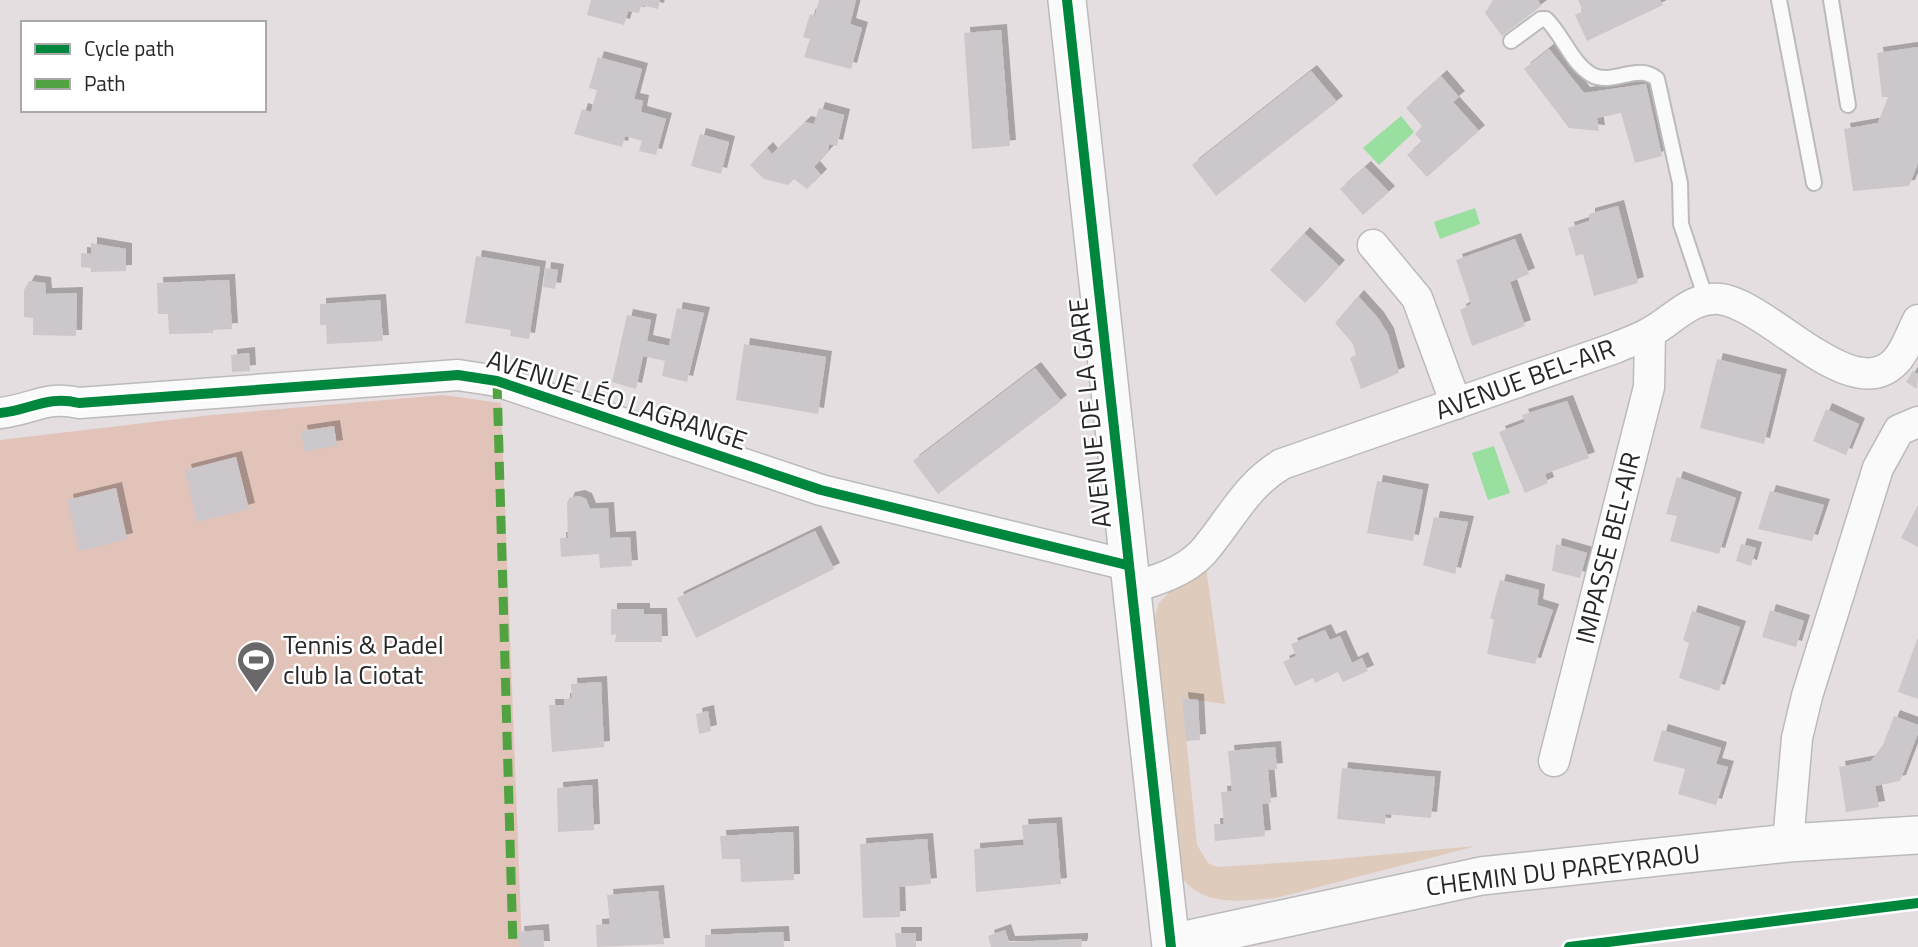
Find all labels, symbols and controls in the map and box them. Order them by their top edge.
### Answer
legend [21,21,266,112]
text: Cycle path [84,32,175,64]
text: Path [84,67,126,99]
street label: AVENUE DE LA GARE [1058,296,1121,530]
street label: AVENUE BEL-AIR [1430,328,1620,429]
street label: AVENUE LÉO LAGRANGE [482,339,752,460]
street label: IMPASSE BEL-AIR [1565,448,1650,648]
place label: Tennis & Padel club la Ciotat [283,625,444,694]
sports icon: Tennis & Padel club la Ciotat [235,639,277,694]
street label: CHEMIN DU PAREYRAOU [1423,833,1702,906]

